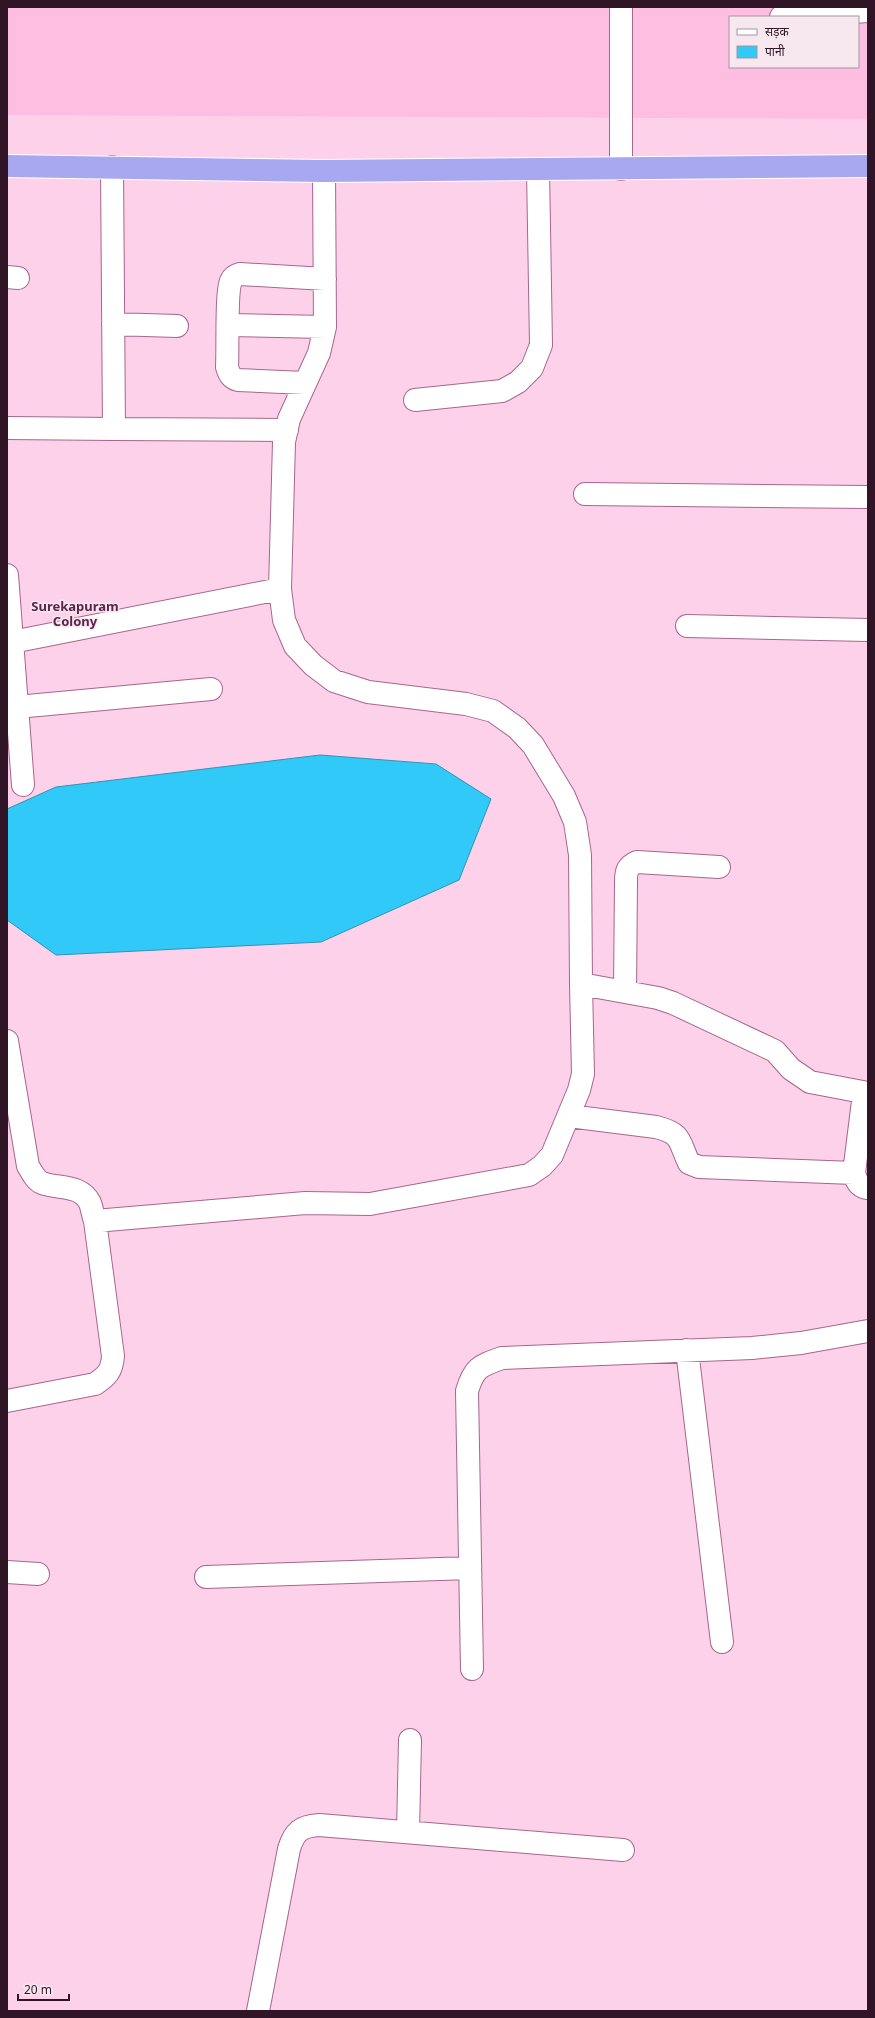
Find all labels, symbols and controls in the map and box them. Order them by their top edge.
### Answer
legend [729,16,859,68]
text: सड़क [765,23,790,40]
text: पानी [765,43,786,60]
district label: Surekapuram Colony [31,597,119,630]
scale bar [18,1976,69,2002]
text: 20 m [24,1981,52,1998]

